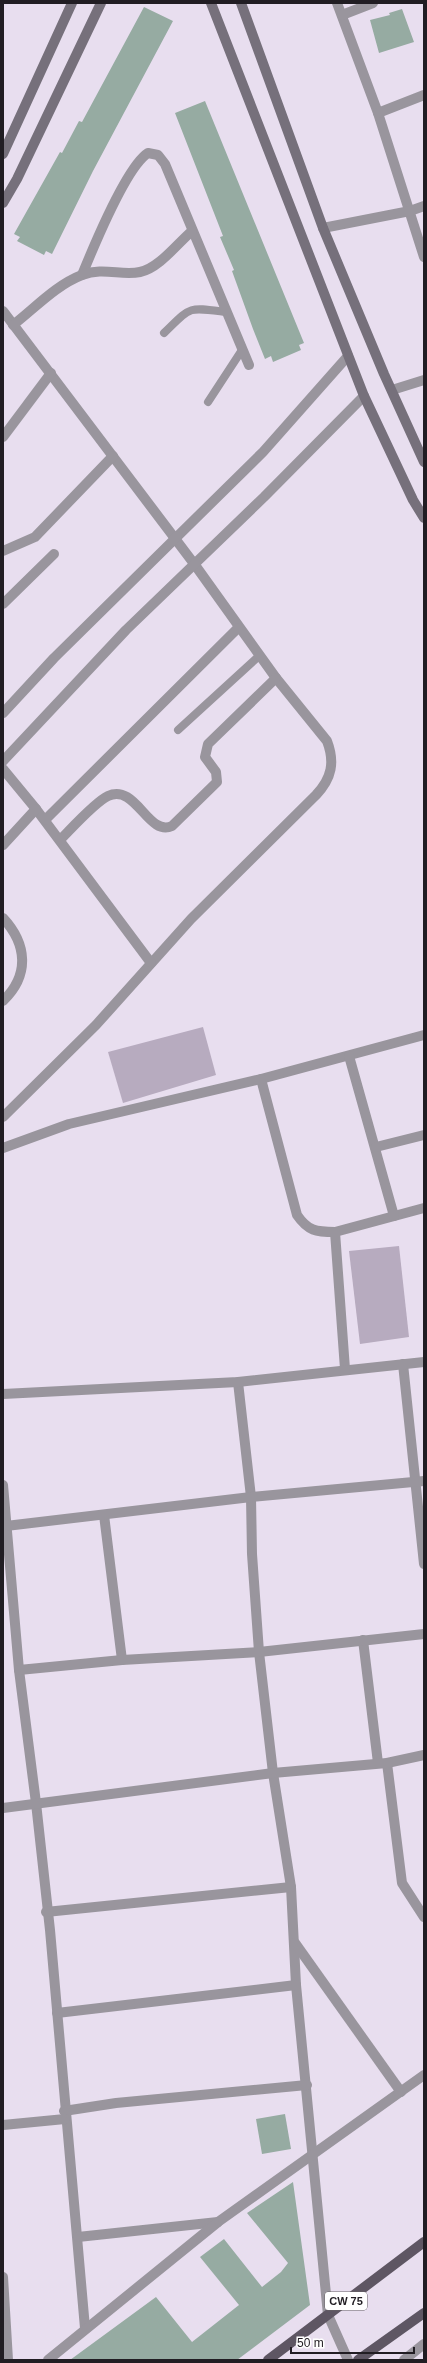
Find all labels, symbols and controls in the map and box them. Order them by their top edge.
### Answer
road number: CW 75 [325,2292,367,2310]
scale bar [291,2329,414,2355]
text: 50 m [297,2336,324,2350]

